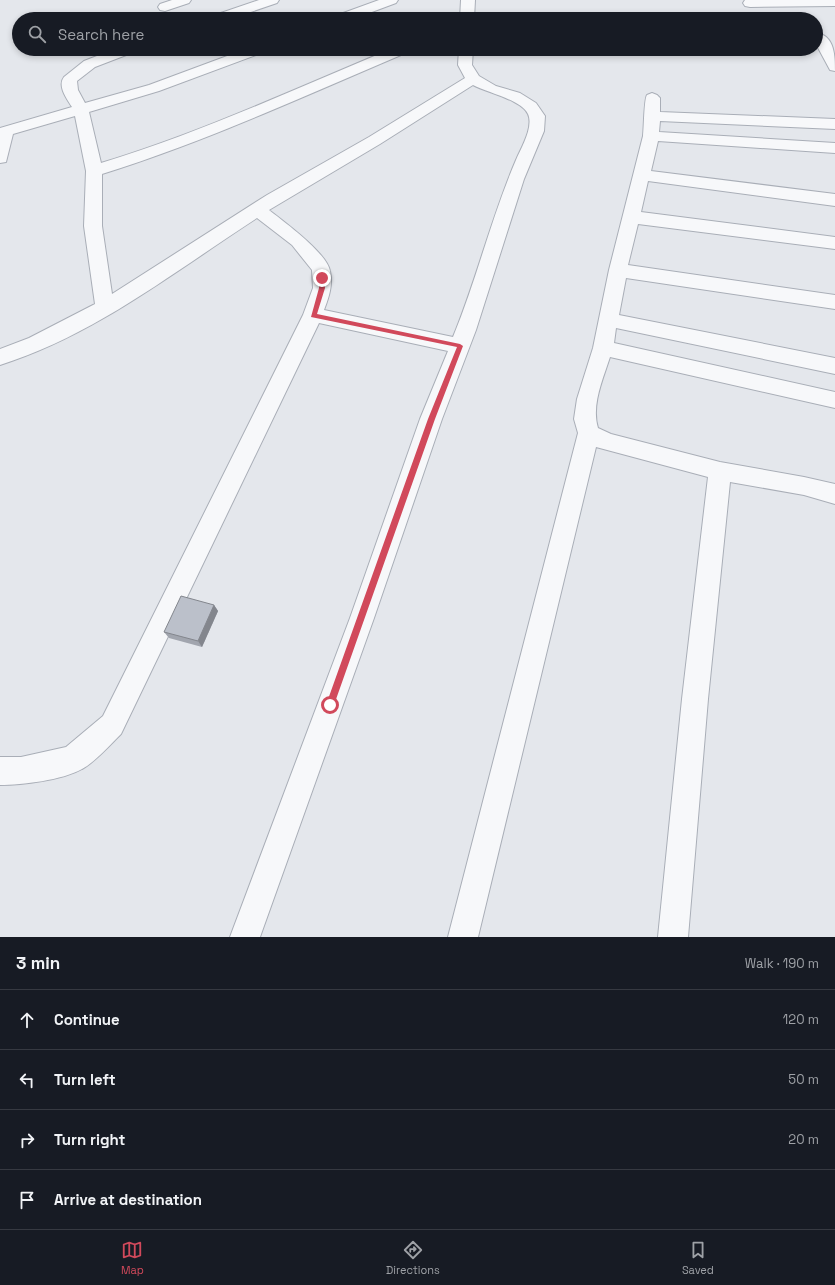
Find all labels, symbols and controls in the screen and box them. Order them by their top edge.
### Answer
search box [12,12,823,56]
icon: search [26,23,48,45]
text: Search here [58,25,144,44]
route end [313,269,331,287]
route start [321,696,339,714]
text: 3 min [16,952,60,974]
text: Walk · 190 m [745,955,819,972]
icon: ahead [16,1009,38,1031]
text: Continue [54,1010,120,1029]
text: 120 m [783,1011,819,1028]
icon: left [16,1069,38,1091]
text: Turn left [54,1070,116,1089]
text: 50 m [788,1071,819,1088]
icon: right [16,1129,38,1151]
text: Turn right [54,1130,125,1149]
text: 20 m [788,1131,819,1148]
icon: arrive [16,1189,38,1211]
text: Arrive at destination [54,1190,202,1209]
tab: Map [121,1239,144,1277]
tab: Directions [386,1239,440,1277]
tab: Saved [682,1239,714,1277]

